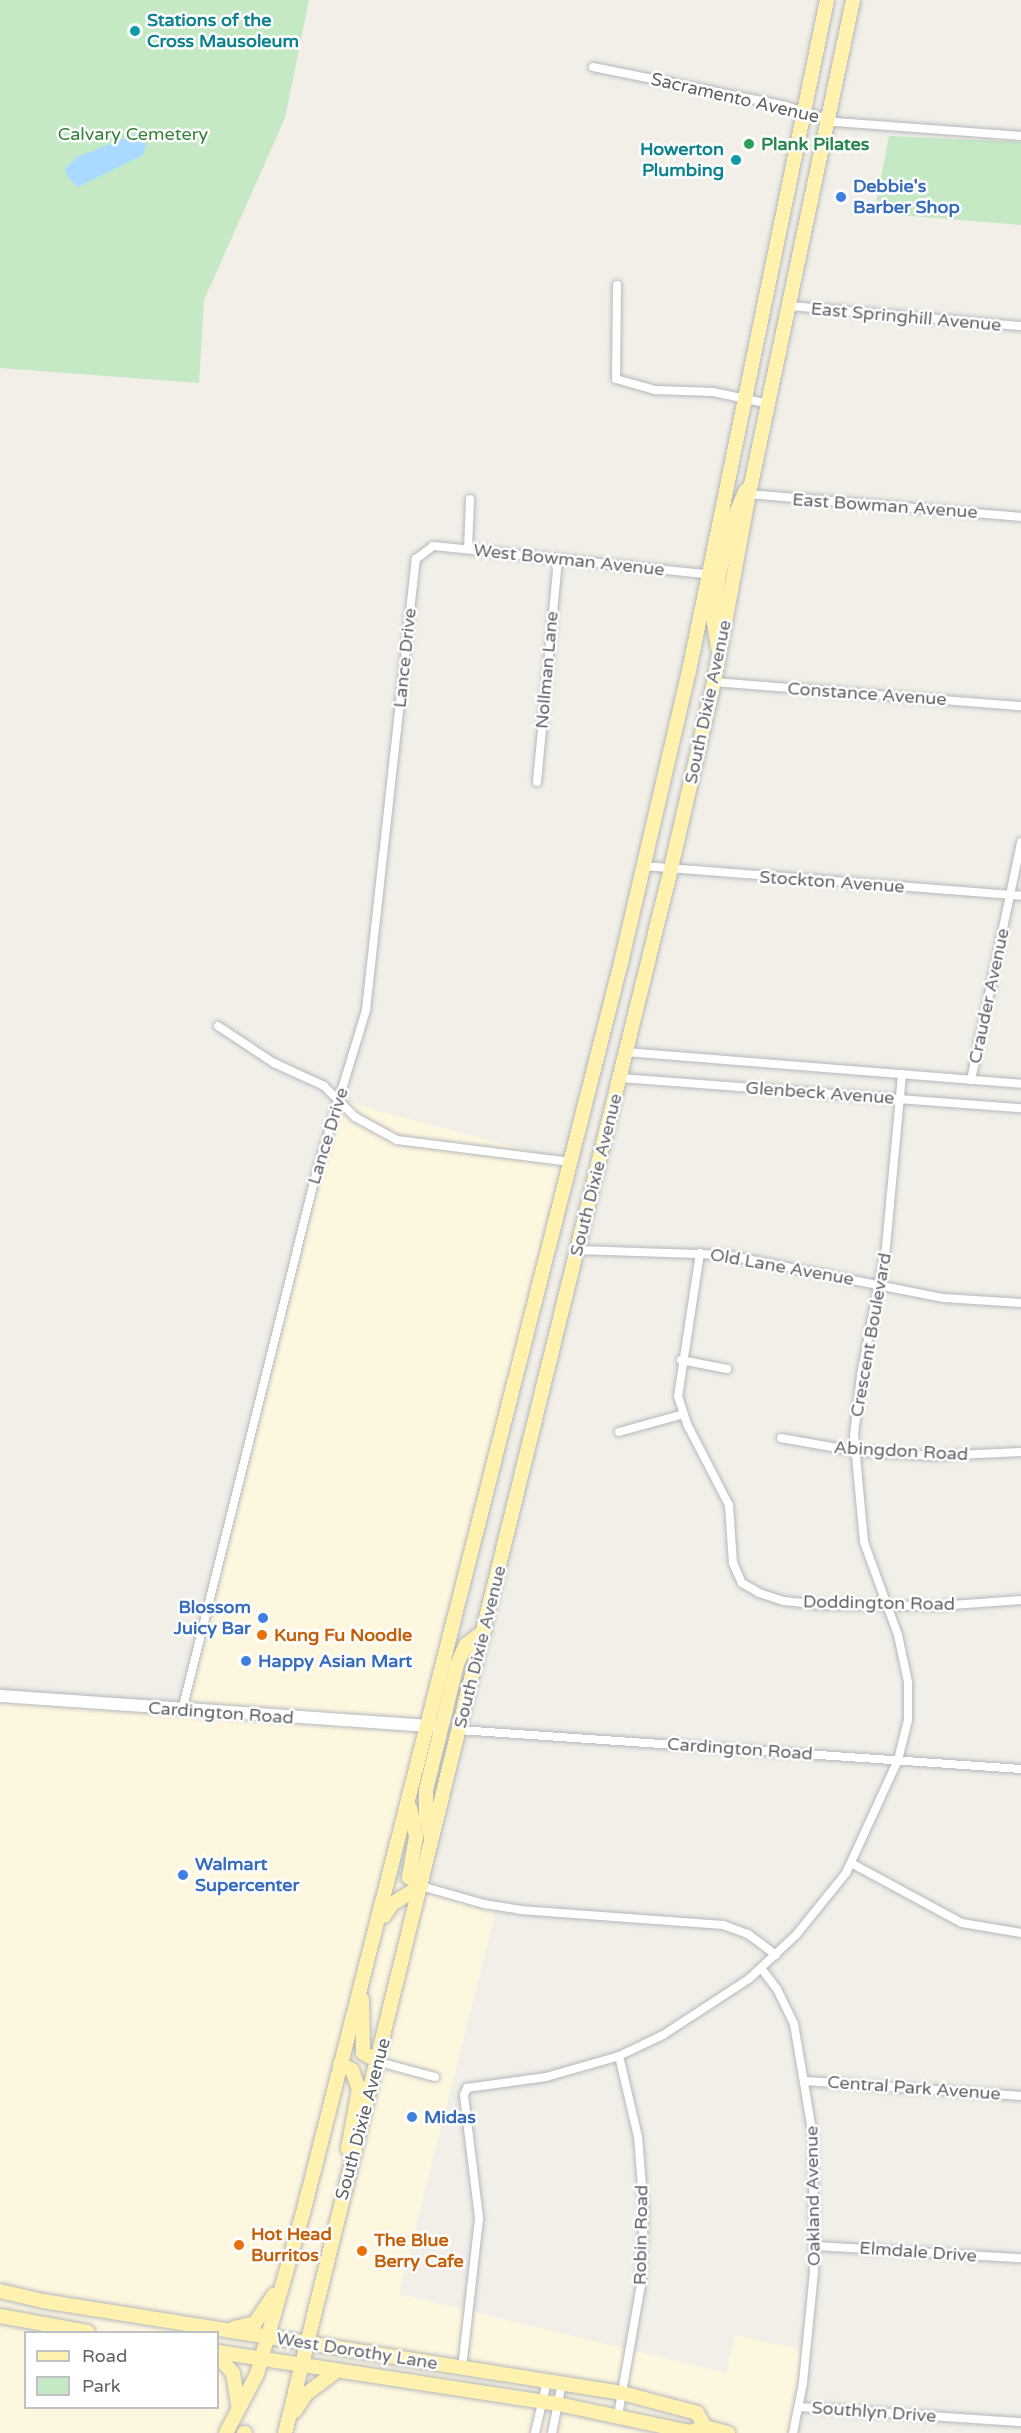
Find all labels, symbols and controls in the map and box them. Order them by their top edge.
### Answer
place label: Stations of the Cross Mausoleum [147,10,299,52]
marker: Stations of the Cross Mausoleum [128,24,142,38]
street label: Sacramento Avenue [649,68,821,128]
park label: Calvary Cemetery [58,123,208,145]
place label: Plank Pilates [761,133,869,155]
marker: Plank Pilates [742,137,756,151]
place label: Howerton Plumbing [640,139,724,182]
marker: Howerton Plumbing [729,153,743,167]
place label: Debbie's Barber Shop [853,176,960,219]
marker: Debbie's Barber Shop [834,190,848,204]
street label: East Springhill Avenue [810,298,1002,336]
street label: East Bowman Avenue [792,489,978,523]
street label: West Bowman Avenue [472,539,666,581]
street label: Lance Drive [389,607,421,709]
street label: Nollman Lane [531,610,563,730]
street label: South Dixie Avenue [680,618,736,786]
street label: Constance Avenue [787,678,947,710]
street label: Stockton Avenue [759,866,905,898]
street label: Crauder Avenue [964,926,1014,1066]
street label: Glenbeck Avenue [745,1077,895,1109]
street label: Lance Drive [303,1085,353,1187]
street label: South Dixie Avenue [565,1091,627,1259]
street label: Old Lane Avenue [708,1244,856,1290]
street label: Crescent Boulevard [846,1251,896,1419]
street label: Abingdon Road [833,1437,969,1465]
street label: South Dixie Avenue [449,1563,511,1731]
street label: Doddington Road [803,1591,955,1615]
place label: Blossom Juicy Bar [174,1597,251,1640]
marker: Blossom Juicy Bar [256,1611,270,1625]
place label: Kung Fu Noodle [274,1624,412,1646]
marker: Kung Fu Noodle [255,1628,269,1642]
place label: Happy Asian Mart [258,1650,412,1672]
marker: Happy Asian Mart [239,1654,253,1668]
street label: Cardington Road [147,1697,295,1729]
street label: Cardington Road [666,1733,814,1765]
place label: Walmart Supercenter [195,1854,299,1896]
marker: Walmart Supercenter [176,1868,190,1882]
street label: South Dixie Avenue [331,2036,395,2202]
street label: Central Park Avenue [827,2071,1001,2105]
place label: Midas [424,2106,476,2128]
marker: Midas [405,2110,419,2124]
street label: Oakland Avenue [801,2126,825,2266]
street label: Robin Road [629,2185,653,2285]
place label: Hot Head Burritos [251,2224,332,2266]
place label: The Blue Berry Cafe [374,2230,464,2272]
street label: Elmdale Drive [859,2237,977,2267]
marker: Hot Head Burritos [232,2238,246,2252]
marker: The Blue Berry Cafe [355,2244,369,2258]
street label: West Dorothy Lane [275,2328,439,2374]
legend [24,2331,219,2409]
text: Road [82,2345,127,2367]
text: Park [82,2375,120,2397]
street label: Southlyn Drive [811,2397,937,2427]

